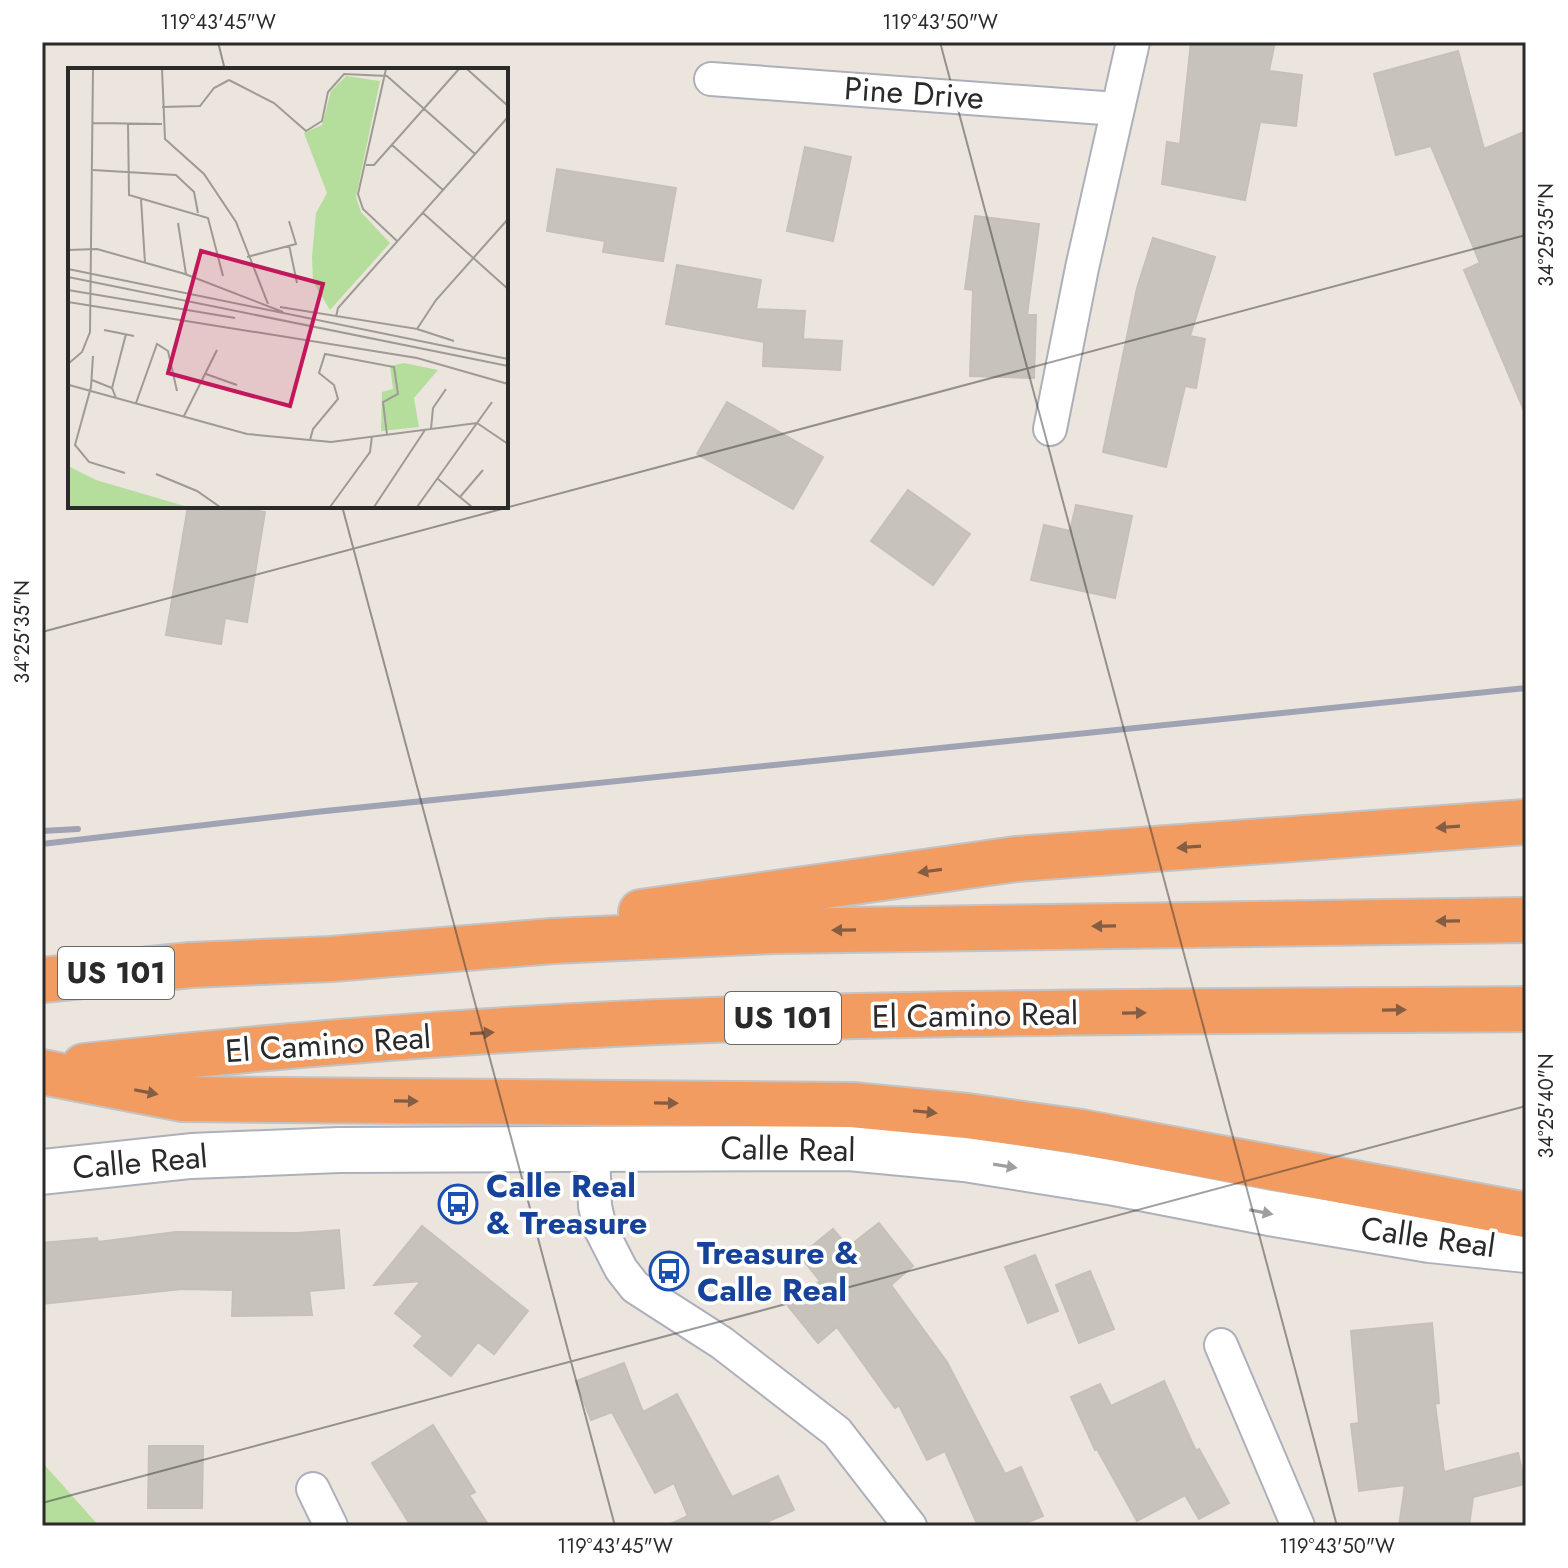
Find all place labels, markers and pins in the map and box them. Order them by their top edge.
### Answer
place label: Calle Real & Treasure [486,1163,647,1246]
bus stop icon: Calle Real & Treasure [437,1183,479,1225]
place label: Treasure & Calle Real [697,1230,858,1313]
bus stop icon: Treasure & Calle Real [648,1250,690,1292]

